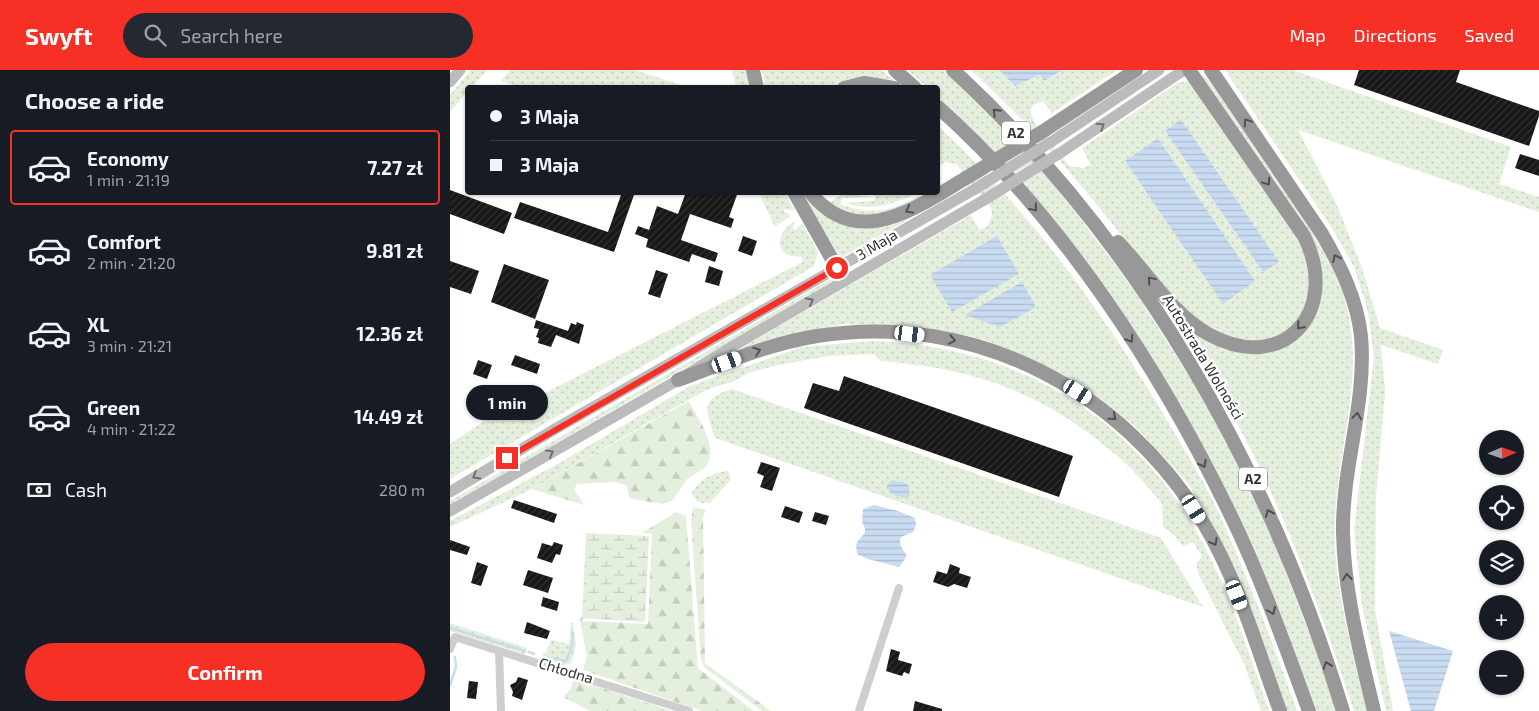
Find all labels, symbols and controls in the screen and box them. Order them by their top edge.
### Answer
search box [123,13,473,58]
text: Swyft [25,21,93,50]
icon: search [141,21,169,49]
text: Search here [181,24,283,47]
text: Map [1289,24,1326,46]
text: Directions [1354,24,1437,46]
text: Saved [1465,24,1514,46]
text: Choose a ride [25,87,164,113]
text: 3 Maja [520,105,579,128]
one-way arrow [993,109,1002,118]
one-way arrow [1244,119,1253,128]
road number: A2 [1002,122,1030,144]
one-way arrow [1095,122,1104,132]
icon: car [27,145,72,190]
text: Economy [87,147,169,170]
text: 3 Maja [520,153,579,176]
text: 7.27 zł [367,156,423,179]
text: 1 min · 21:19 [87,170,170,189]
one-way arrow [1261,176,1270,185]
one-way arrow [1028,202,1036,211]
one-way arrow [905,204,914,214]
street label: 3 Maja [853,225,901,264]
icon: car [27,228,72,273]
text: Comfort [87,230,161,253]
text: 9.81 zł [366,239,423,262]
text: 2 min · 21:20 [87,253,176,272]
one-way arrow [1332,254,1342,263]
route start [826,257,848,279]
one-way arrow [1149,277,1157,286]
street label: Autostrada Wolności [1159,291,1248,422]
one-way arrow [805,297,814,307]
icon: car [27,311,72,356]
text: XL [87,313,109,336]
one-way arrow [1297,321,1306,330]
text: 12.36 zł [356,322,423,345]
car [894,325,925,343]
one-way arrow [1124,333,1134,342]
one-way arrow [947,335,956,345]
text: 3 min · 21:21 [87,336,172,355]
one-way arrow [752,347,761,357]
car [710,350,743,374]
car [1061,378,1094,406]
callout: 1 min [466,386,548,420]
text: 1 min [488,393,526,412]
icon: car [27,394,72,439]
text: Green [87,396,140,419]
text: 14.49 zł [354,405,423,428]
one-way arrow [1107,411,1116,420]
one-way arrow [1351,412,1361,420]
text: 4 min · 21:22 [87,419,176,438]
north arrow [1479,430,1524,475]
map controls [1479,430,1524,695]
route end [496,447,518,469]
one-way arrow [545,450,554,460]
one-way arrow [1197,458,1207,467]
road number: A2 [1239,468,1267,490]
one-way arrow [473,470,482,480]
icon: cash [25,476,53,504]
text: Cash [65,478,107,501]
text: 280 m [379,480,425,499]
button: locate [1479,485,1524,530]
car [1179,492,1208,526]
one-way arrow [1264,509,1275,518]
one-way arrow [1207,537,1217,546]
button: layers [1479,540,1524,585]
one-way arrow [1343,573,1353,582]
car [1224,578,1249,612]
button: + [1479,595,1524,640]
one-way arrow [1265,606,1276,615]
button: Confirm [25,643,425,701]
button: − [1479,650,1524,695]
street label: Chłodna [537,653,596,687]
one-way arrow [1323,661,1333,670]

